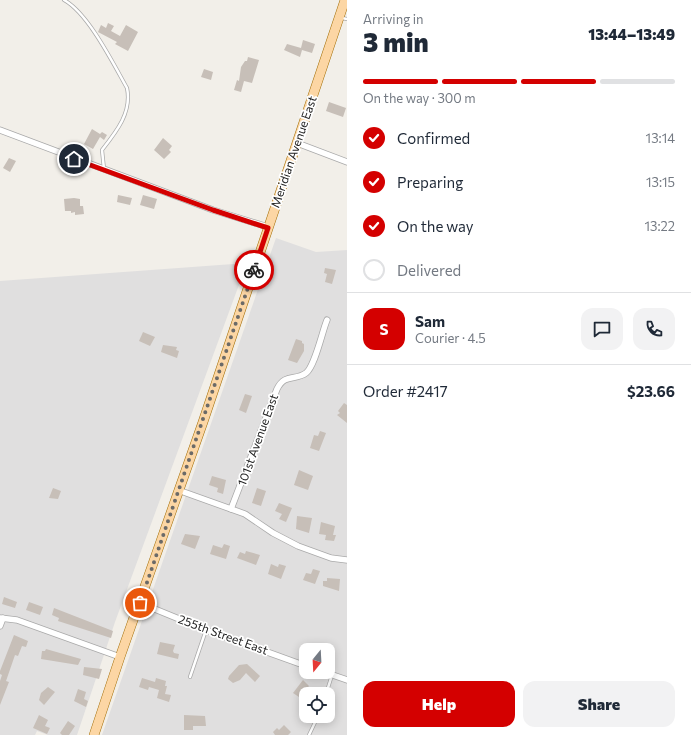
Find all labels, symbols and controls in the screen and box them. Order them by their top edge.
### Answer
text: Arriving in [363,11,423,27]
text: 13:44–13:49 [588,25,675,43]
text: 3 min [363,26,429,57]
text: On the way · 300 m [363,90,476,106]
street label: Meridian Avenue East [267,94,319,209]
icon: check [363,127,385,149]
text: Confirmed [397,129,470,147]
text: 13:14 [646,130,675,146]
pin [57,142,91,176]
icon: home [63,148,85,170]
icon: check [363,171,385,193]
text: Preparing [397,173,463,191]
text: 13:15 [646,174,675,190]
icon: check [363,215,385,237]
text: On the way [397,217,474,235]
text: 13:22 [645,218,675,234]
courier [234,250,274,290]
icon: bike [243,259,265,281]
text: Delivered [397,261,461,279]
button: chat [581,308,623,350]
button: phone [633,308,675,350]
text: Sam [415,312,445,330]
text: S [379,320,389,338]
text: Courier · 4.5 [415,330,486,346]
text: Order #2417 [363,382,448,400]
text: $23.66 [627,382,675,400]
street label: 101st Avenue East [234,392,280,488]
pin [123,586,157,620]
icon: bag [129,592,151,614]
street label: 255th Street East [177,611,270,657]
north arrow [299,643,335,679]
map controls [299,643,335,723]
button: Help [363,681,515,727]
button: Share [523,681,675,727]
button: locate [299,687,335,723]

